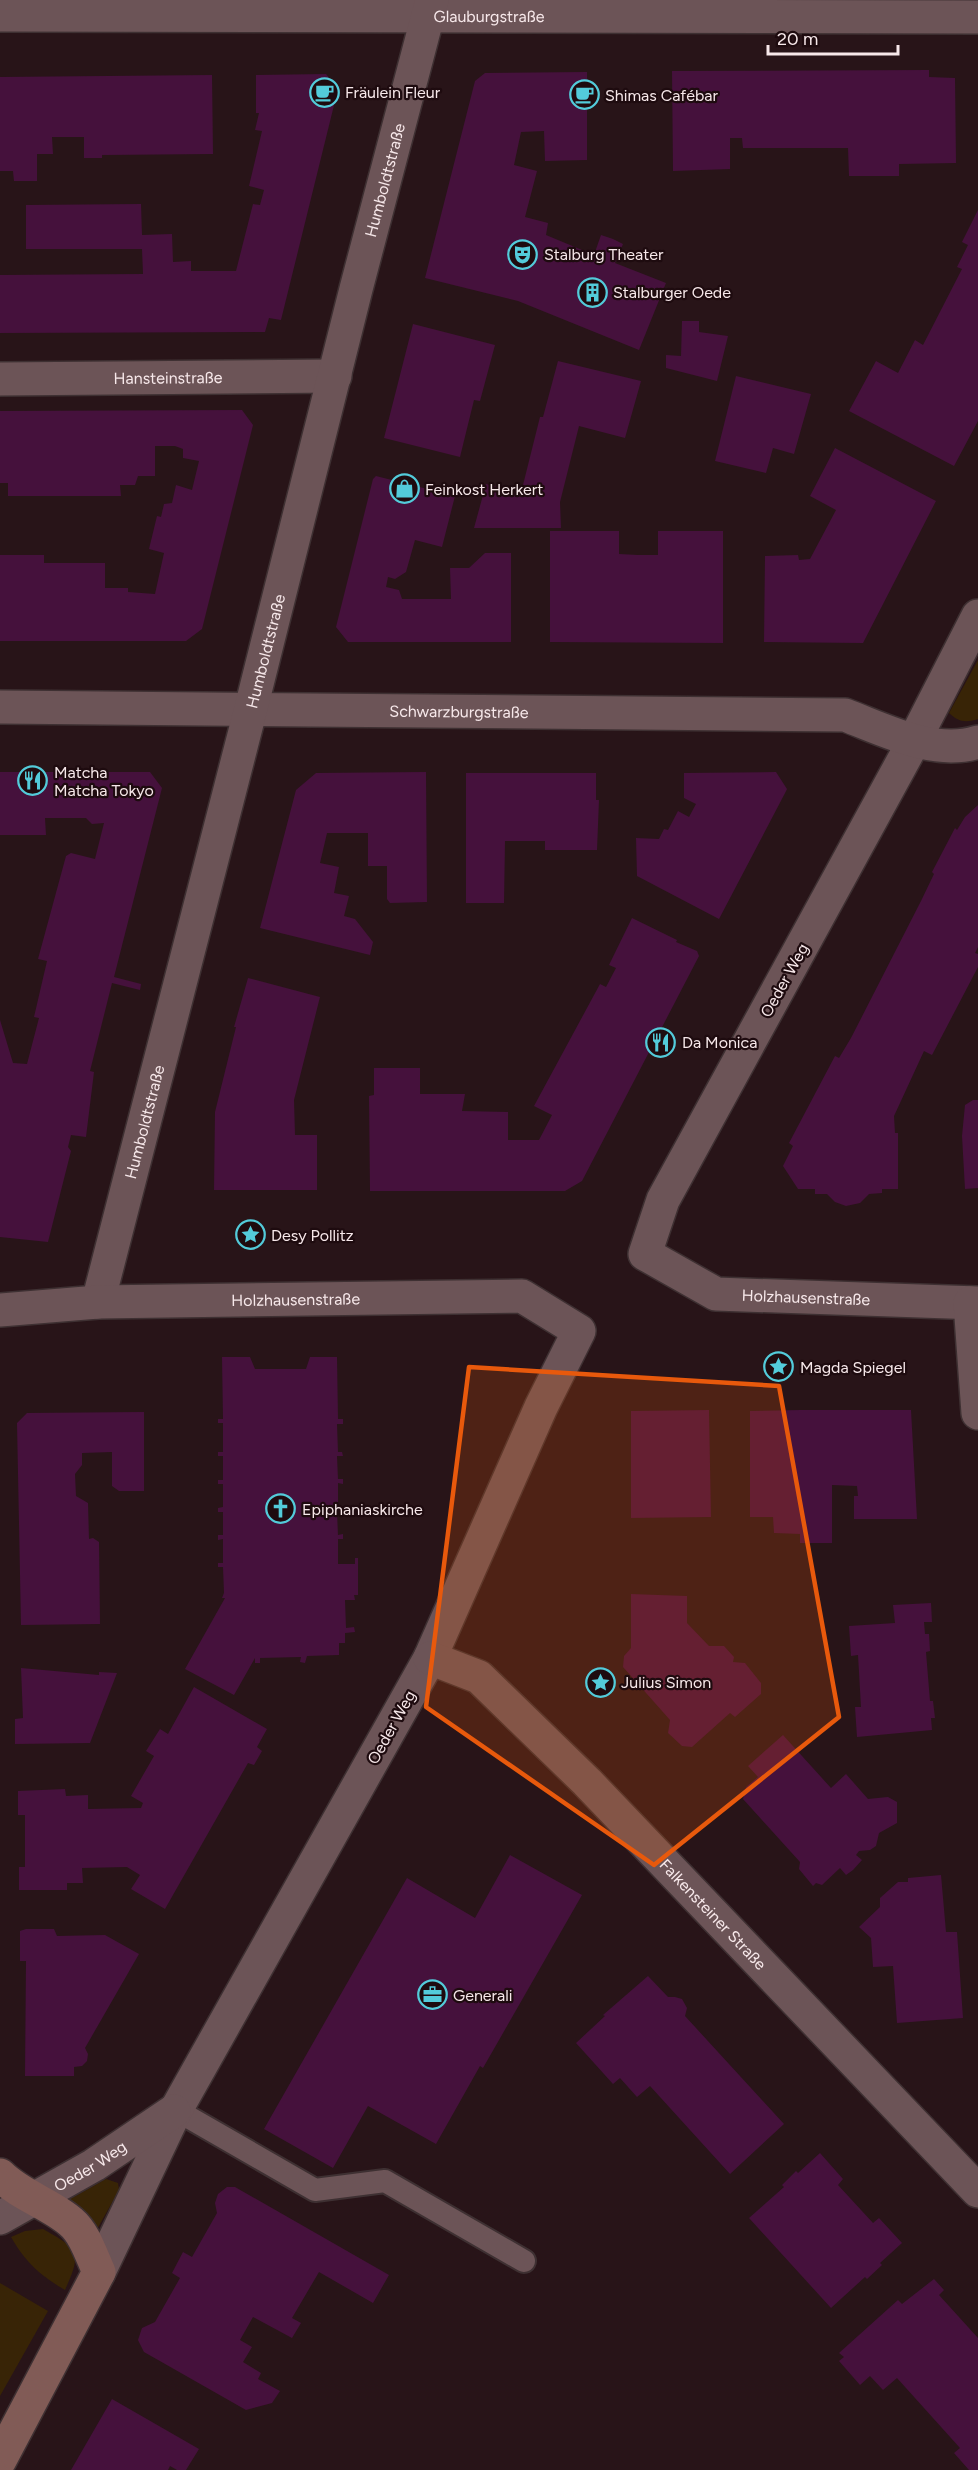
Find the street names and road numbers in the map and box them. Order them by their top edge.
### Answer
street label: Glauburgstraße [434,7,545,26]
street label: Humboldtstraße [361,121,409,239]
street label: Hansteinstraße [113,368,223,388]
street label: Humboldtstraße [242,592,289,710]
street label: Schwarzburgstraße [389,702,529,722]
street label: Oeder Weg [756,940,812,1020]
street label: Humboldtstraße [121,1063,169,1181]
street label: Holzhausenstraße [741,1286,871,1309]
street label: Holzhausenstraße [231,1289,360,1310]
street label: Oeder Weg [363,1687,419,1767]
street label: Falkensteiner Straße [656,1855,770,1974]
street label: Oeder Weg [51,2137,130,2196]

